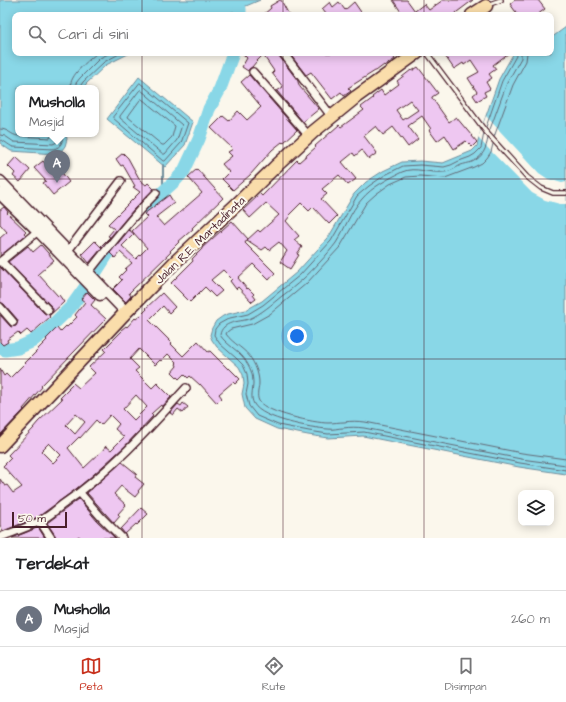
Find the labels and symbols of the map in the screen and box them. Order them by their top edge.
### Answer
pin: A [44,150,70,183]
street label: Jalan R.E. Martadinata [151,193,249,288]
your location [287,326,307,346]
scale bar [12,510,67,529]

